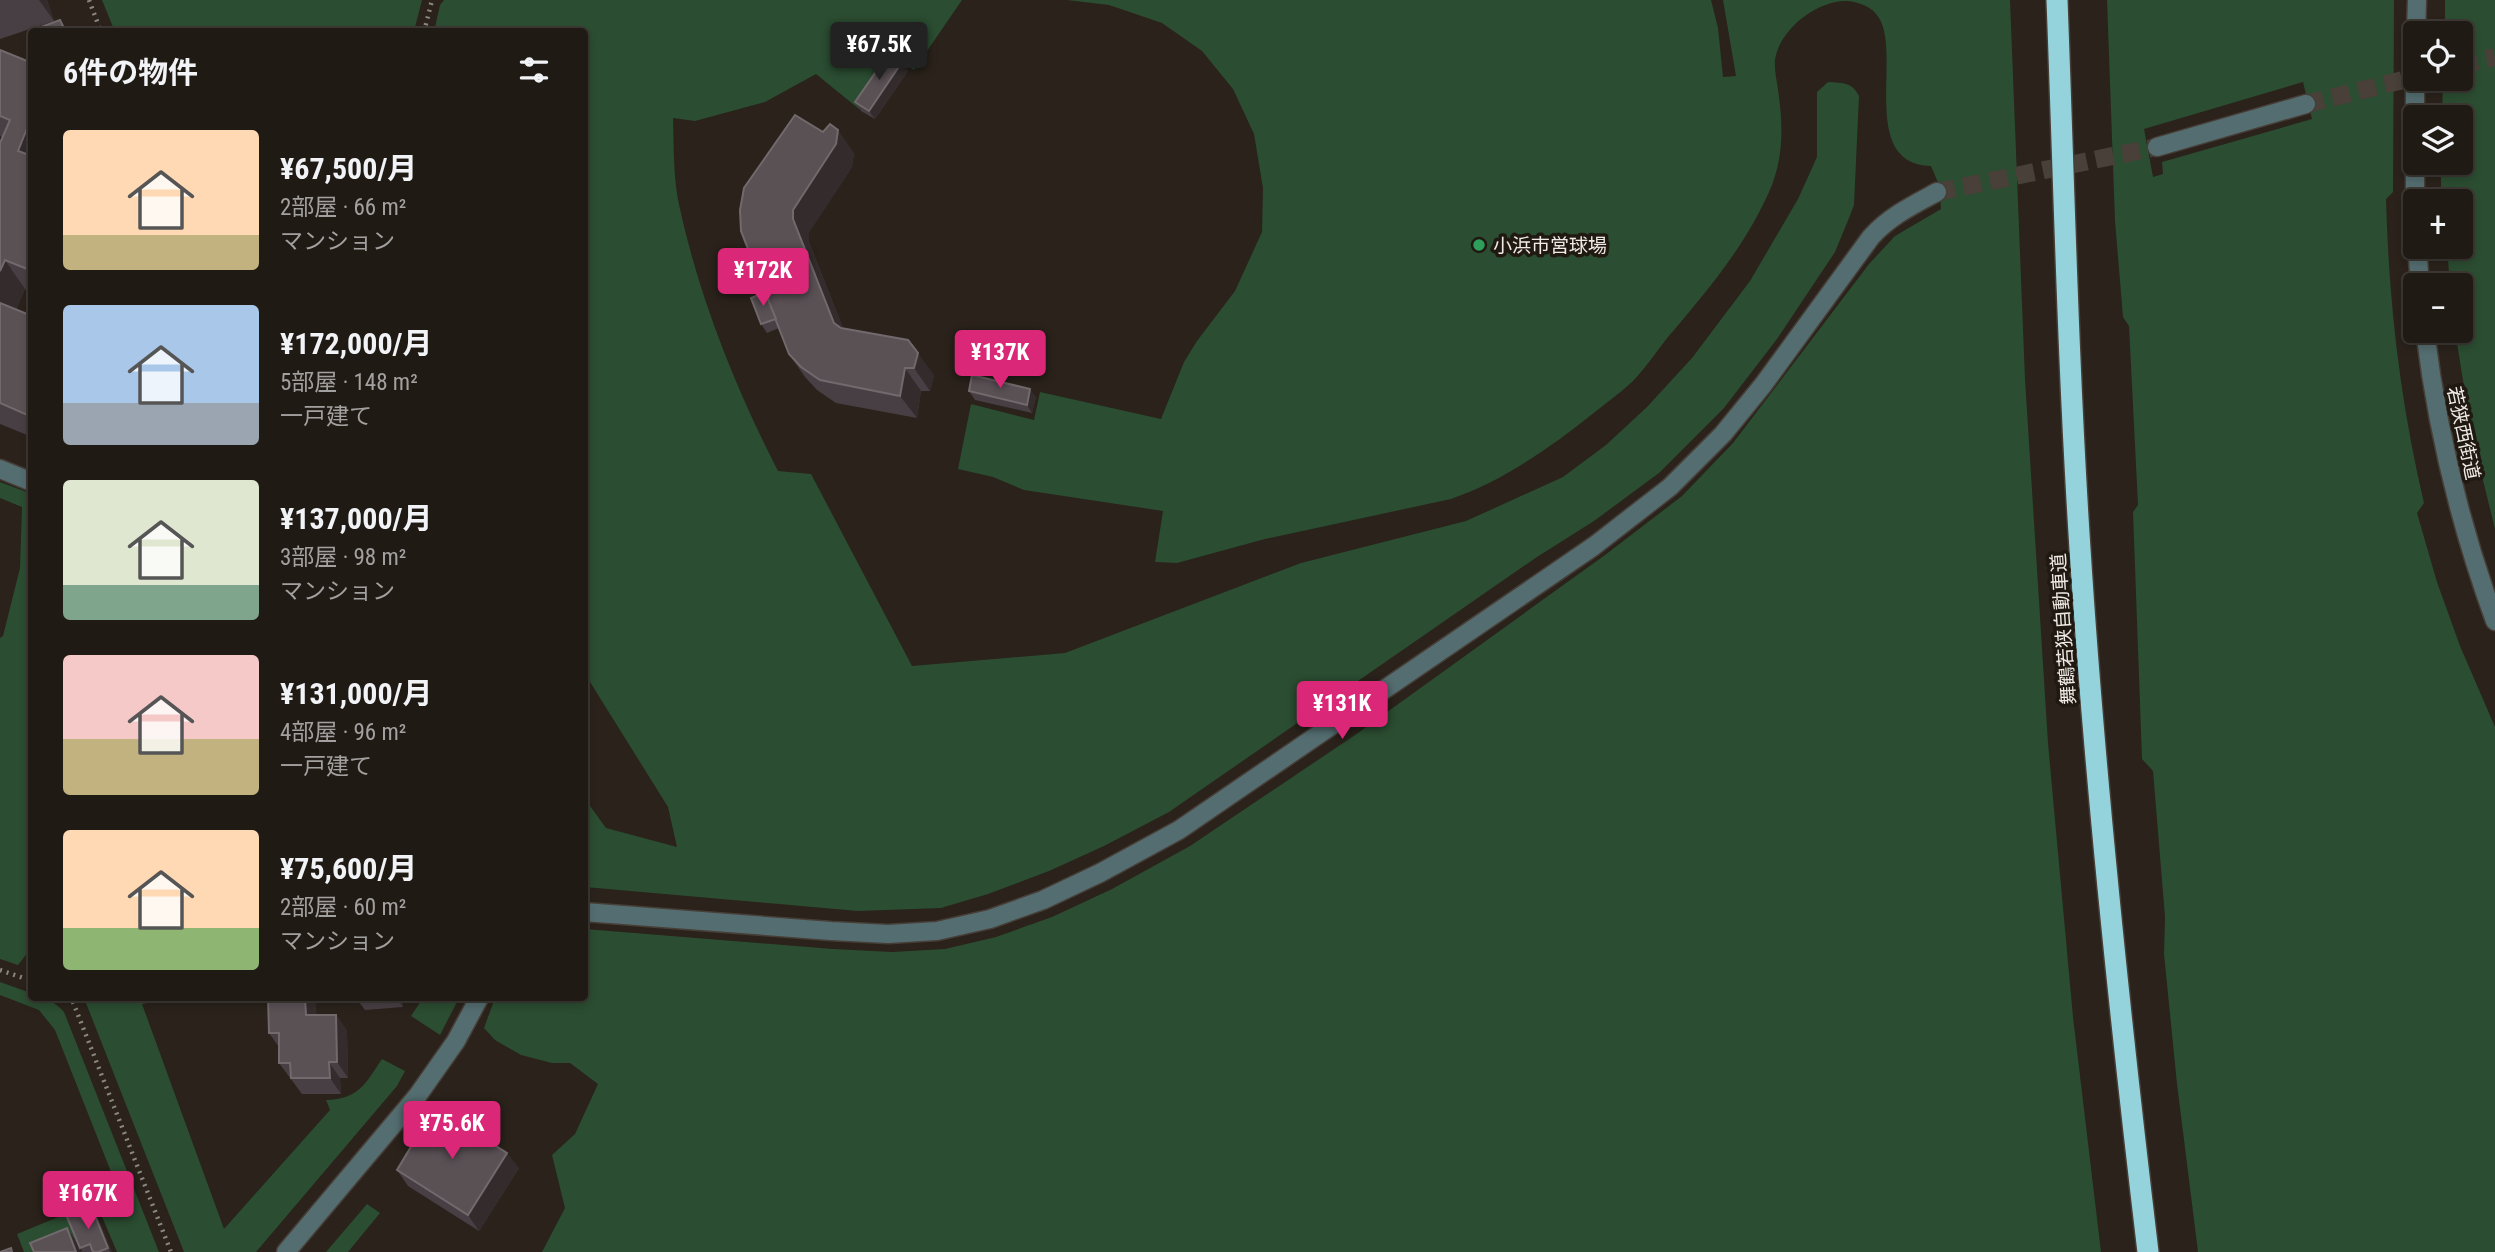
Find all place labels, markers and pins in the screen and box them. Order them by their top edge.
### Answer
pin: ¥67.5K [822,22,936,82]
place label: 小浜市営球場 [1493,234,1607,257]
marker: 小浜市営球場 [1471,237,1487,253]
pin: ¥172K [714,248,812,308]
pin: ¥137K [951,330,1049,390]
pin: ¥131K [1293,682,1391,741]
pin: ¥75.6K [395,1102,509,1161]
pin: ¥167K [39,1172,137,1231]

